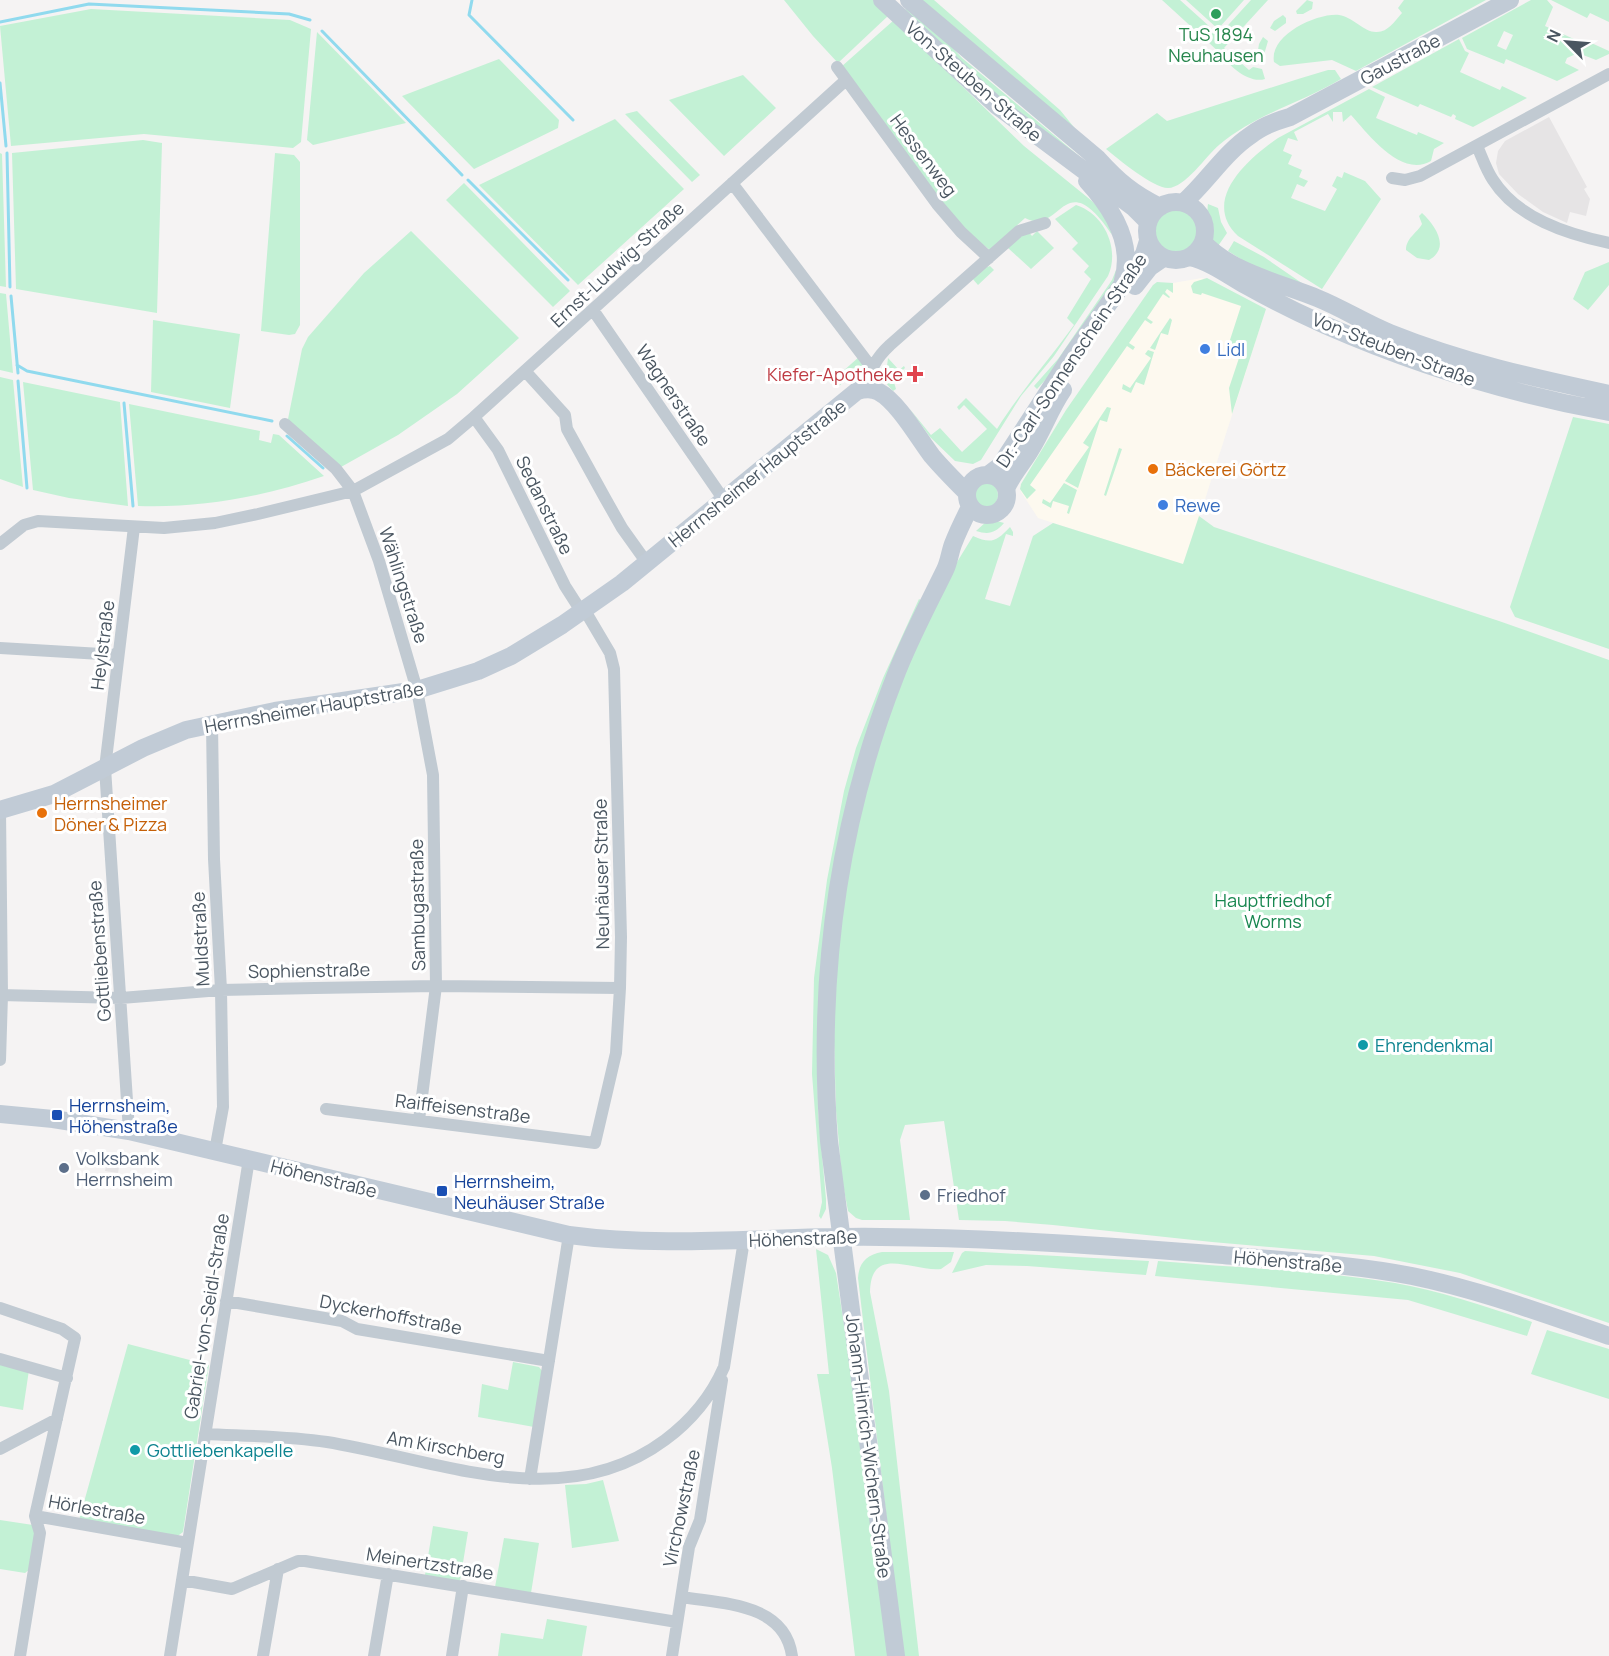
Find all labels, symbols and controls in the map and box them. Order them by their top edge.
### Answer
marker: TuS 1894 Neuhausen [1209,7,1223,21]
north arrow [1537,12,1597,72]
street label: Von-Steuben-Straße [901,15,1047,147]
place label: TuS 1894 Neuhausen [1168,22,1264,67]
text: N [1541,26,1566,46]
street label: Gaustraße [1356,28,1444,90]
street label: Hessenweg [885,109,963,201]
street label: Ernst-Ludwig-Straße [545,196,689,332]
street label: Dr.-Carl-Sonnenschein-Straße [990,248,1152,472]
street label: Von-Steuben-Straße [1309,307,1479,391]
place label: Lidl [1217,337,1245,361]
street label: Wagnerstraße [631,339,717,451]
marker: Lidl [1198,342,1212,356]
place label: Kiefer-Apotheke [767,362,903,386]
marker: Kiefer-Apotheke [908,367,922,381]
street label: Herrnsheimer Hauptstraße [663,394,851,552]
street label: Sedanstraße [511,452,579,558]
place label: Bäckerei Görtz [1165,457,1286,481]
marker: Bäckerei Görtz [1146,462,1160,476]
place label: Rewe [1175,493,1221,517]
marker: Rewe [1156,498,1170,512]
street label: Wählingstraße [374,524,434,646]
street label: Heylstraße [85,599,119,691]
street label: Herrnsheimer Hauptstraße [203,676,425,738]
place label: Herrnsheimer Döner & Pizza [54,791,168,836]
street label: Neuhäuser Straße [588,798,614,950]
marker: Herrnsheimer Döner & Pizza [35,806,49,820]
street label: Sambugastraße [404,839,430,971]
street label: Gottliebenstraße [82,880,116,1022]
park label: Hauptfriedhof Worms [1215,888,1332,933]
street label: Muldstraße [186,891,214,987]
street label: Sophienstraße [248,957,370,983]
place label: Ehrendenkmal [1375,1033,1493,1057]
marker: Ehrendenkmal [1356,1038,1370,1052]
street label: Raiffeisenstraße [394,1088,532,1128]
place label: Herrnsheim, Höhenstraße [69,1093,178,1138]
marker: Herrnsheim, Höhenstraße [50,1108,64,1122]
place label: Volksbank Herrnsheim [76,1146,173,1191]
street label: Höhenstraße [268,1153,380,1203]
marker: Volksbank Herrnsheim [57,1161,71,1175]
place label: Herrnsheim, Neuhäuser Straße [454,1169,605,1214]
place label: Friedhof [937,1183,1006,1207]
marker: Herrnsheim, Neuhäuser Straße [435,1184,449,1198]
marker: Friedhof [918,1188,932,1202]
street label: Gabriel-von-Seidl-Straße [178,1211,234,1421]
street label: Höhenstraße [748,1224,858,1252]
street label: Höhenstraße [1233,1244,1343,1278]
street label: Dyckerhoffstraße [318,1288,464,1340]
street label: Johann-Hinrich-Wichern-Straße [841,1312,897,1580]
street label: Am Kirschberg [385,1425,507,1469]
place label: Gottliebenkapelle [147,1438,293,1462]
marker: Gottliebenkapelle [128,1443,142,1457]
street label: Virchowstraße [657,1447,705,1569]
street label: Hörlestraße [47,1489,147,1529]
street label: Meinertzstraße [365,1541,495,1585]

